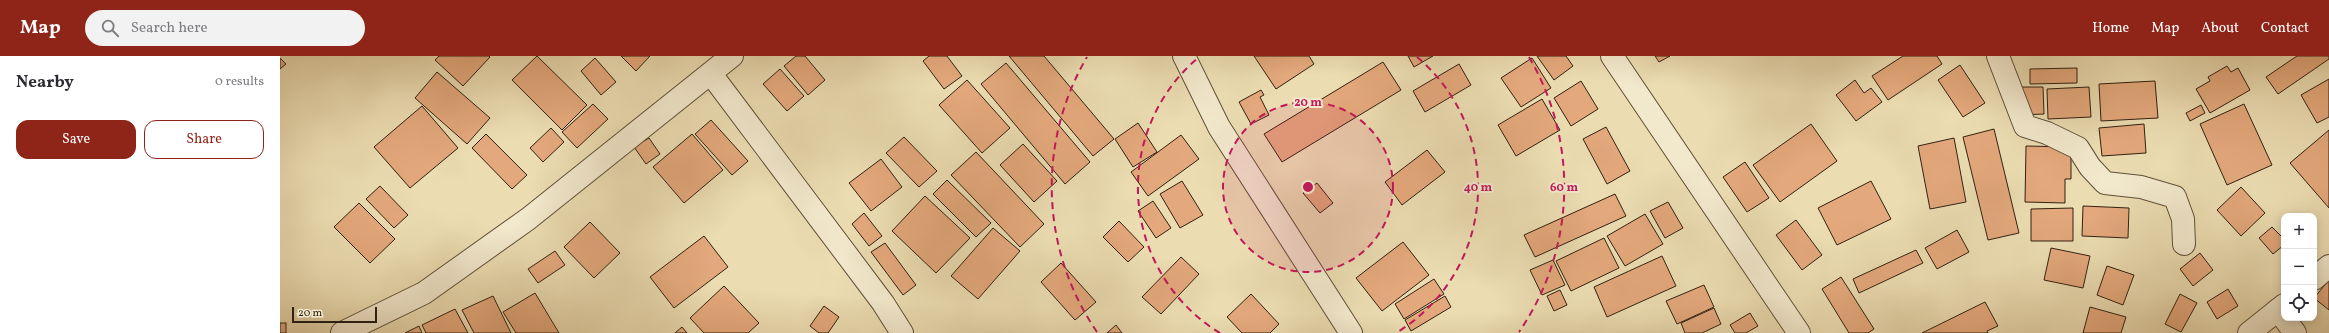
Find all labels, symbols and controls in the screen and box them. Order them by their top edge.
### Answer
search box [85,10,365,46]
text: Map [20,15,61,41]
icon: search [99,17,121,39]
text: Search here [131,18,208,39]
text: Home [2092,19,2129,38]
text: Map [2151,19,2179,38]
text: About [2201,19,2239,38]
text: Contact [2261,19,2309,38]
text: Nearby [16,71,74,94]
text: 0 results [215,73,264,91]
text: 20 m [1294,95,1322,111]
button: Save [16,120,136,159]
button: Share [144,120,264,159]
centre of rings [1301,180,1315,194]
text: 40 m [1464,180,1493,196]
text: 60 m [1550,180,1578,196]
map controls [2281,213,2317,321]
button: + [2281,213,2317,249]
button: − [2281,249,2317,285]
button: locate [2281,285,2317,321]
scale bar [292,305,377,324]
text: 20 m [298,306,322,321]

